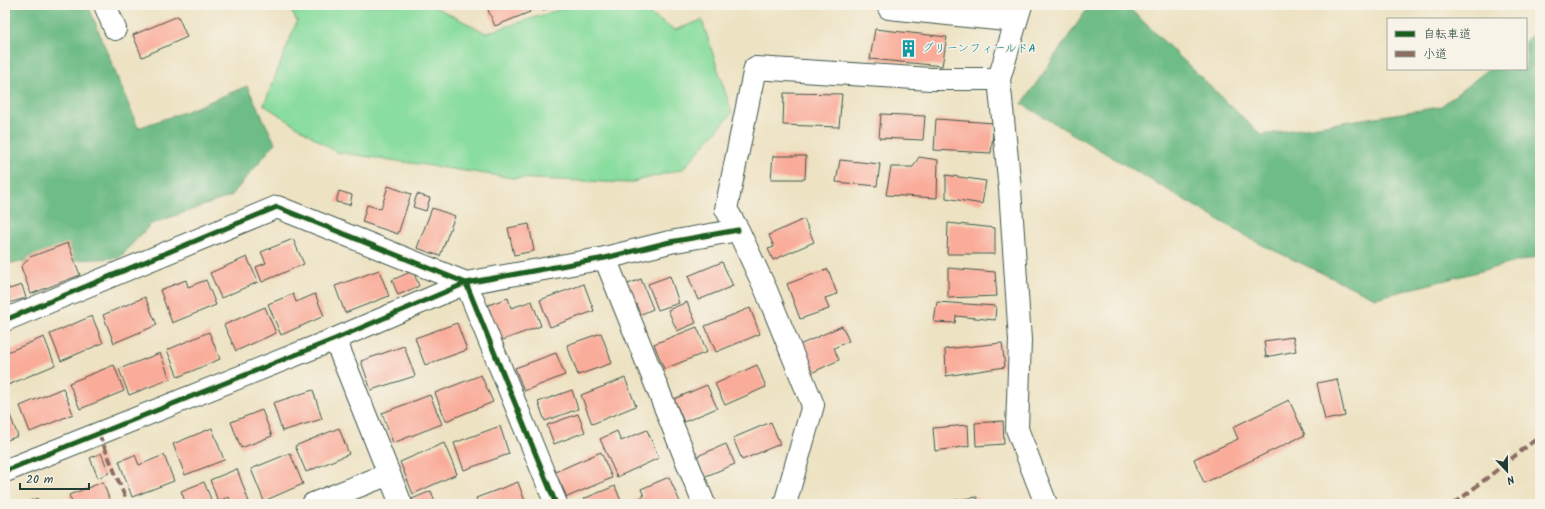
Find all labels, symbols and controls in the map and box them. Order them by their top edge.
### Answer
legend [1387,18,1527,70]
text: 自転車道 [1423,25,1471,44]
building icon: グリーンフィールドA [899,38,919,58]
place label: グリーンフィールドA [922,39,1036,58]
text: 小道 [1423,45,1447,64]
north arrow [1487,451,1527,491]
scale bar [20,465,89,491]
text: 20 m [26,470,54,489]
text: N [1504,470,1517,489]

